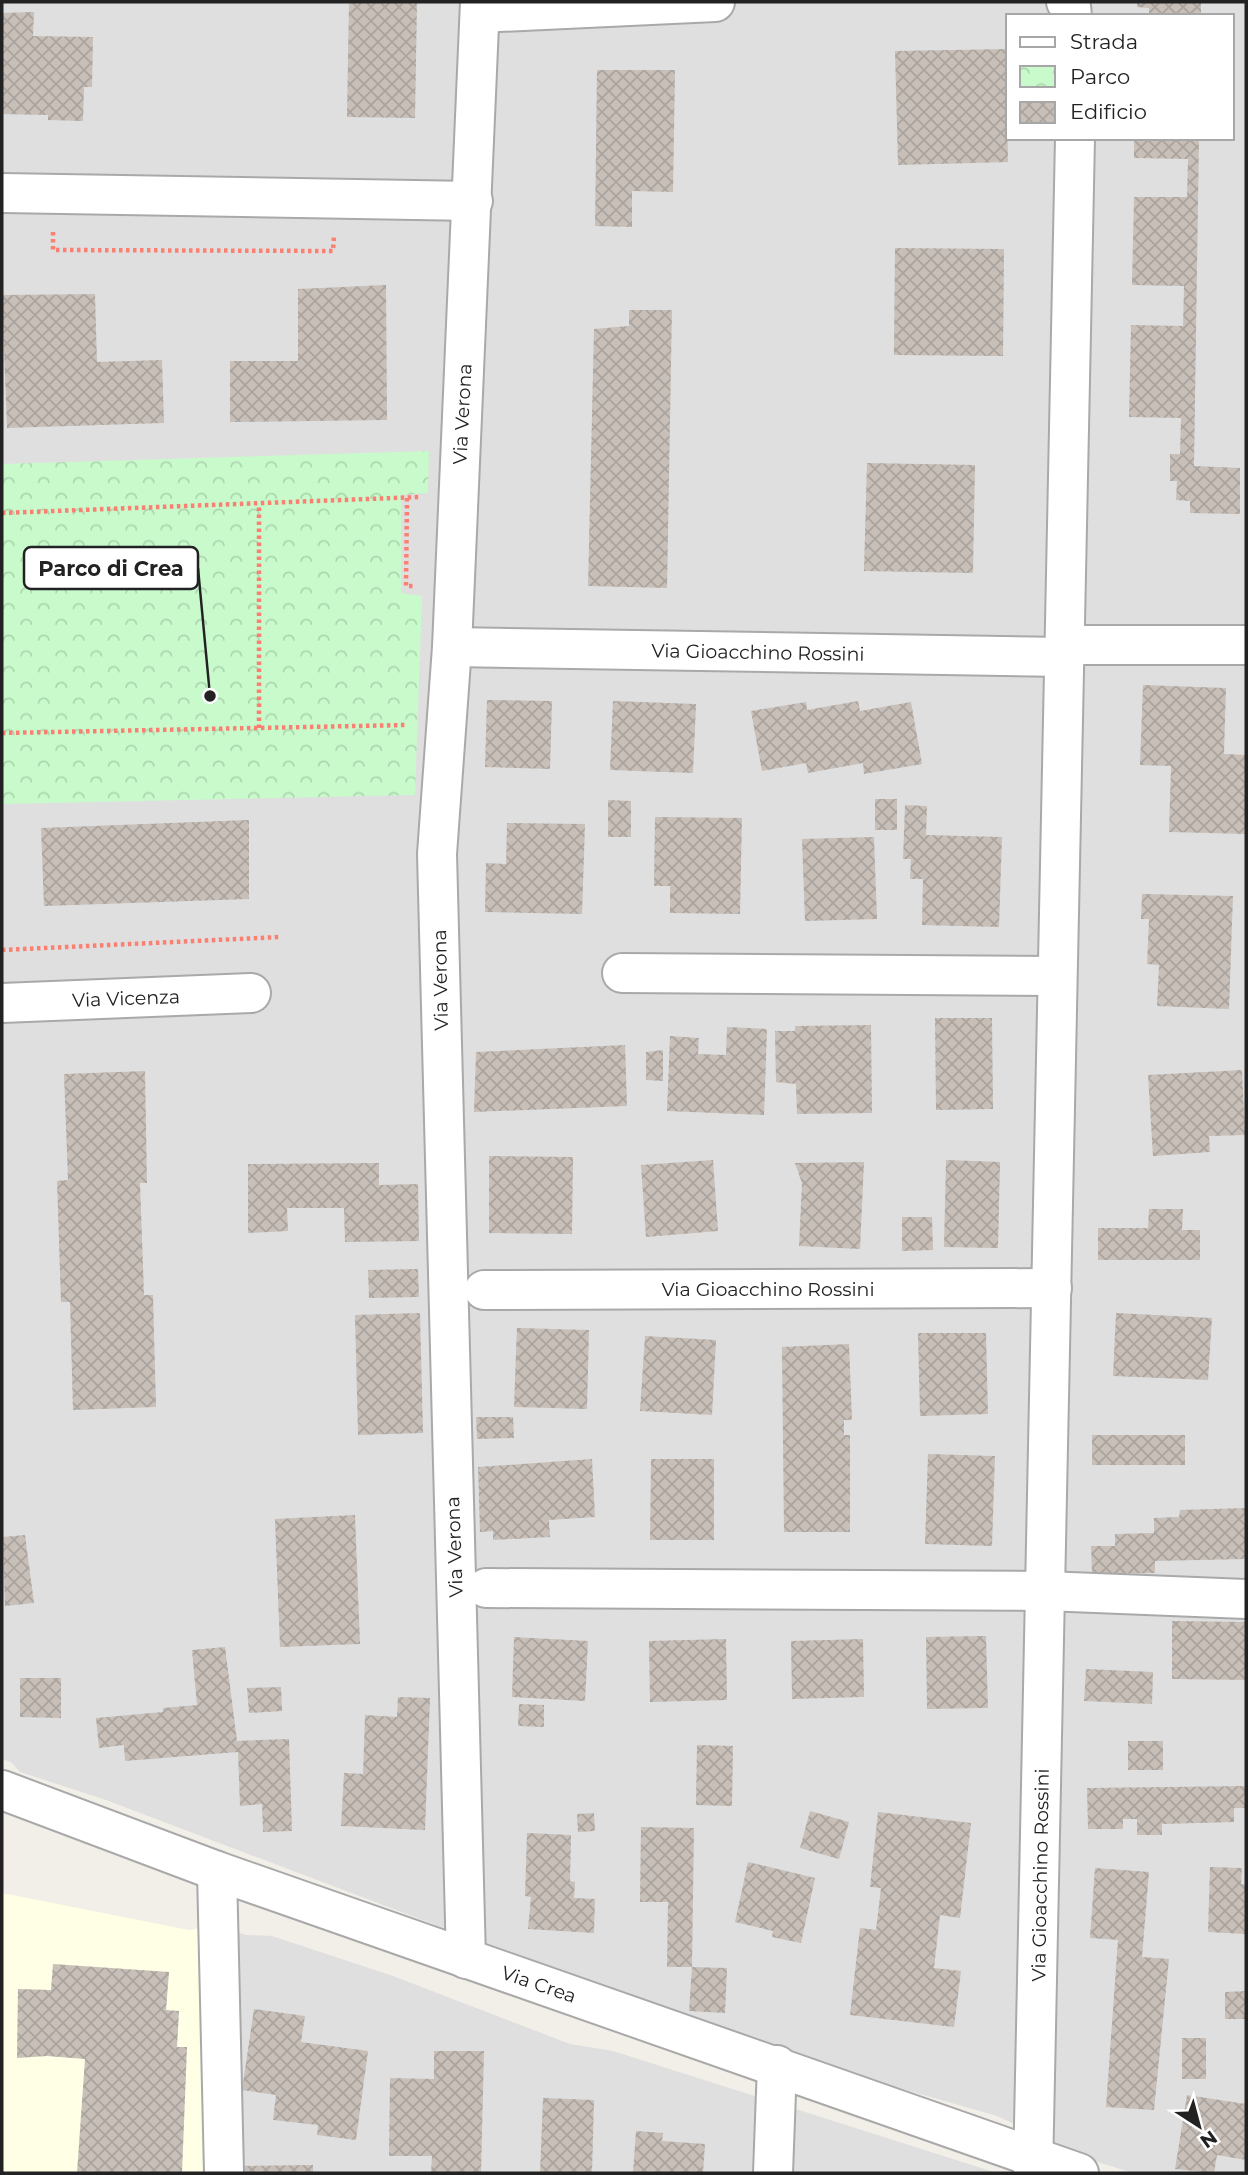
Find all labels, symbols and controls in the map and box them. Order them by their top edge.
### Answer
legend [1006,14,1234,140]
text: Strada [1070,29,1138,54]
text: Parco [1070,64,1130,89]
text: Edificio [1070,99,1147,124]
street label: Via Verona [448,363,477,465]
callout: Parco di Crea [24,547,198,589]
text: Parco di Crea [38,556,184,581]
street label: Via Gioacchino Rossini [651,639,865,666]
street label: Via Verona [428,929,453,1031]
street label: Via Vicenza [72,985,180,1012]
street label: Via Gioacchino Rossini [661,1278,875,1301]
street label: Via Verona [441,1496,468,1598]
street label: Via Gioacchino Rossini [1027,1768,1054,1982]
street label: Via Crea [498,1961,579,2008]
north arrow [1164,2091,1234,2161]
text: N [1196,2126,1222,2153]

